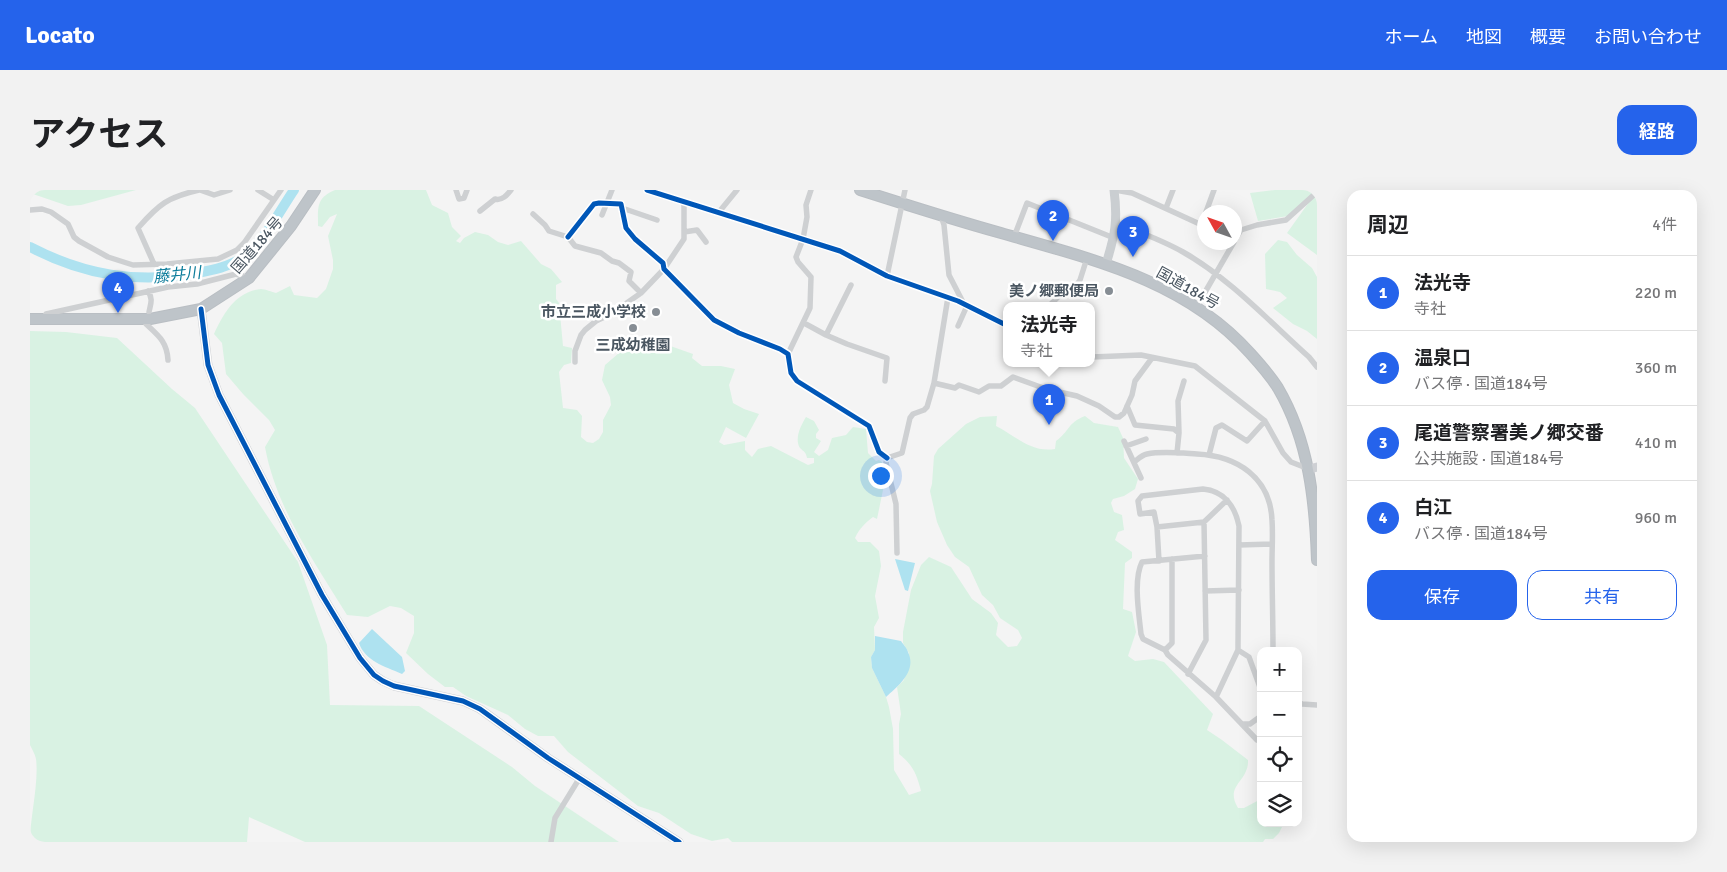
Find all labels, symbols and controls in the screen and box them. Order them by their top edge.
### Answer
text: Locato [25,20,95,50]
text: ホーム [1385,26,1438,48]
text: 地図 [1466,26,1502,48]
text: 概要 [1530,26,1566,48]
text: お問い合わせ [1594,26,1702,48]
button: 経路 [1617,105,1697,155]
text: アクセス [30,113,168,156]
pin: 2 [1037,200,1069,241]
north arrow [1197,205,1242,250]
text: 周辺 [1367,212,1409,238]
street label: 国道184号 [227,213,287,277]
text: 4件 [1652,215,1677,235]
pin: 3 [1117,216,1149,257]
water label: 藤井川 [152,262,204,287]
street label: 国道184号 [1153,263,1223,313]
text: 法光寺 [1414,271,1471,295]
pin: 4 [102,272,134,313]
place label: 美ノ郷郵便局 [1009,282,1099,300]
text: 1 [1379,283,1387,303]
text: 220 m [1635,283,1677,303]
marker: 美ノ郷郵便局 [1103,285,1115,297]
text: 寺社 [1414,299,1446,319]
popup [1003,302,1095,367]
place label: 市立三成小学校 [541,303,646,321]
marker: 市立三成小学校 [650,306,662,318]
text: 法光寺 [1020,313,1078,337]
marker: 三成幼稚園 [627,322,639,334]
place label: 三成幼稚園 [595,336,671,354]
text: 寺社 [1020,341,1053,361]
text: 温泉口 [1414,346,1471,370]
text: 2 [1379,358,1387,378]
text: 360 m [1635,358,1677,378]
text: バス停 · 国道184号 [1414,374,1548,394]
pin: 1 [1033,384,1065,425]
text: 尾道警察署美ノ郷交番 [1414,421,1604,445]
text: 3 [1379,433,1387,453]
text: 410 m [1635,433,1677,453]
text: 公共施設 · 国道184号 [1414,449,1564,469]
your location [868,463,894,489]
text: 白江 [1414,496,1452,520]
text: 4 [1379,508,1387,528]
text: 960 m [1635,508,1677,528]
text: バス停 · 国道184号 [1414,524,1548,544]
button: 保存 [1367,570,1517,620]
button: 共有 [1527,570,1677,620]
map controls [1257,647,1302,827]
button: + [1257,647,1302,692]
button: − [1257,692,1302,737]
button: locate [1257,737,1302,782]
button: layers [1257,782,1302,827]

